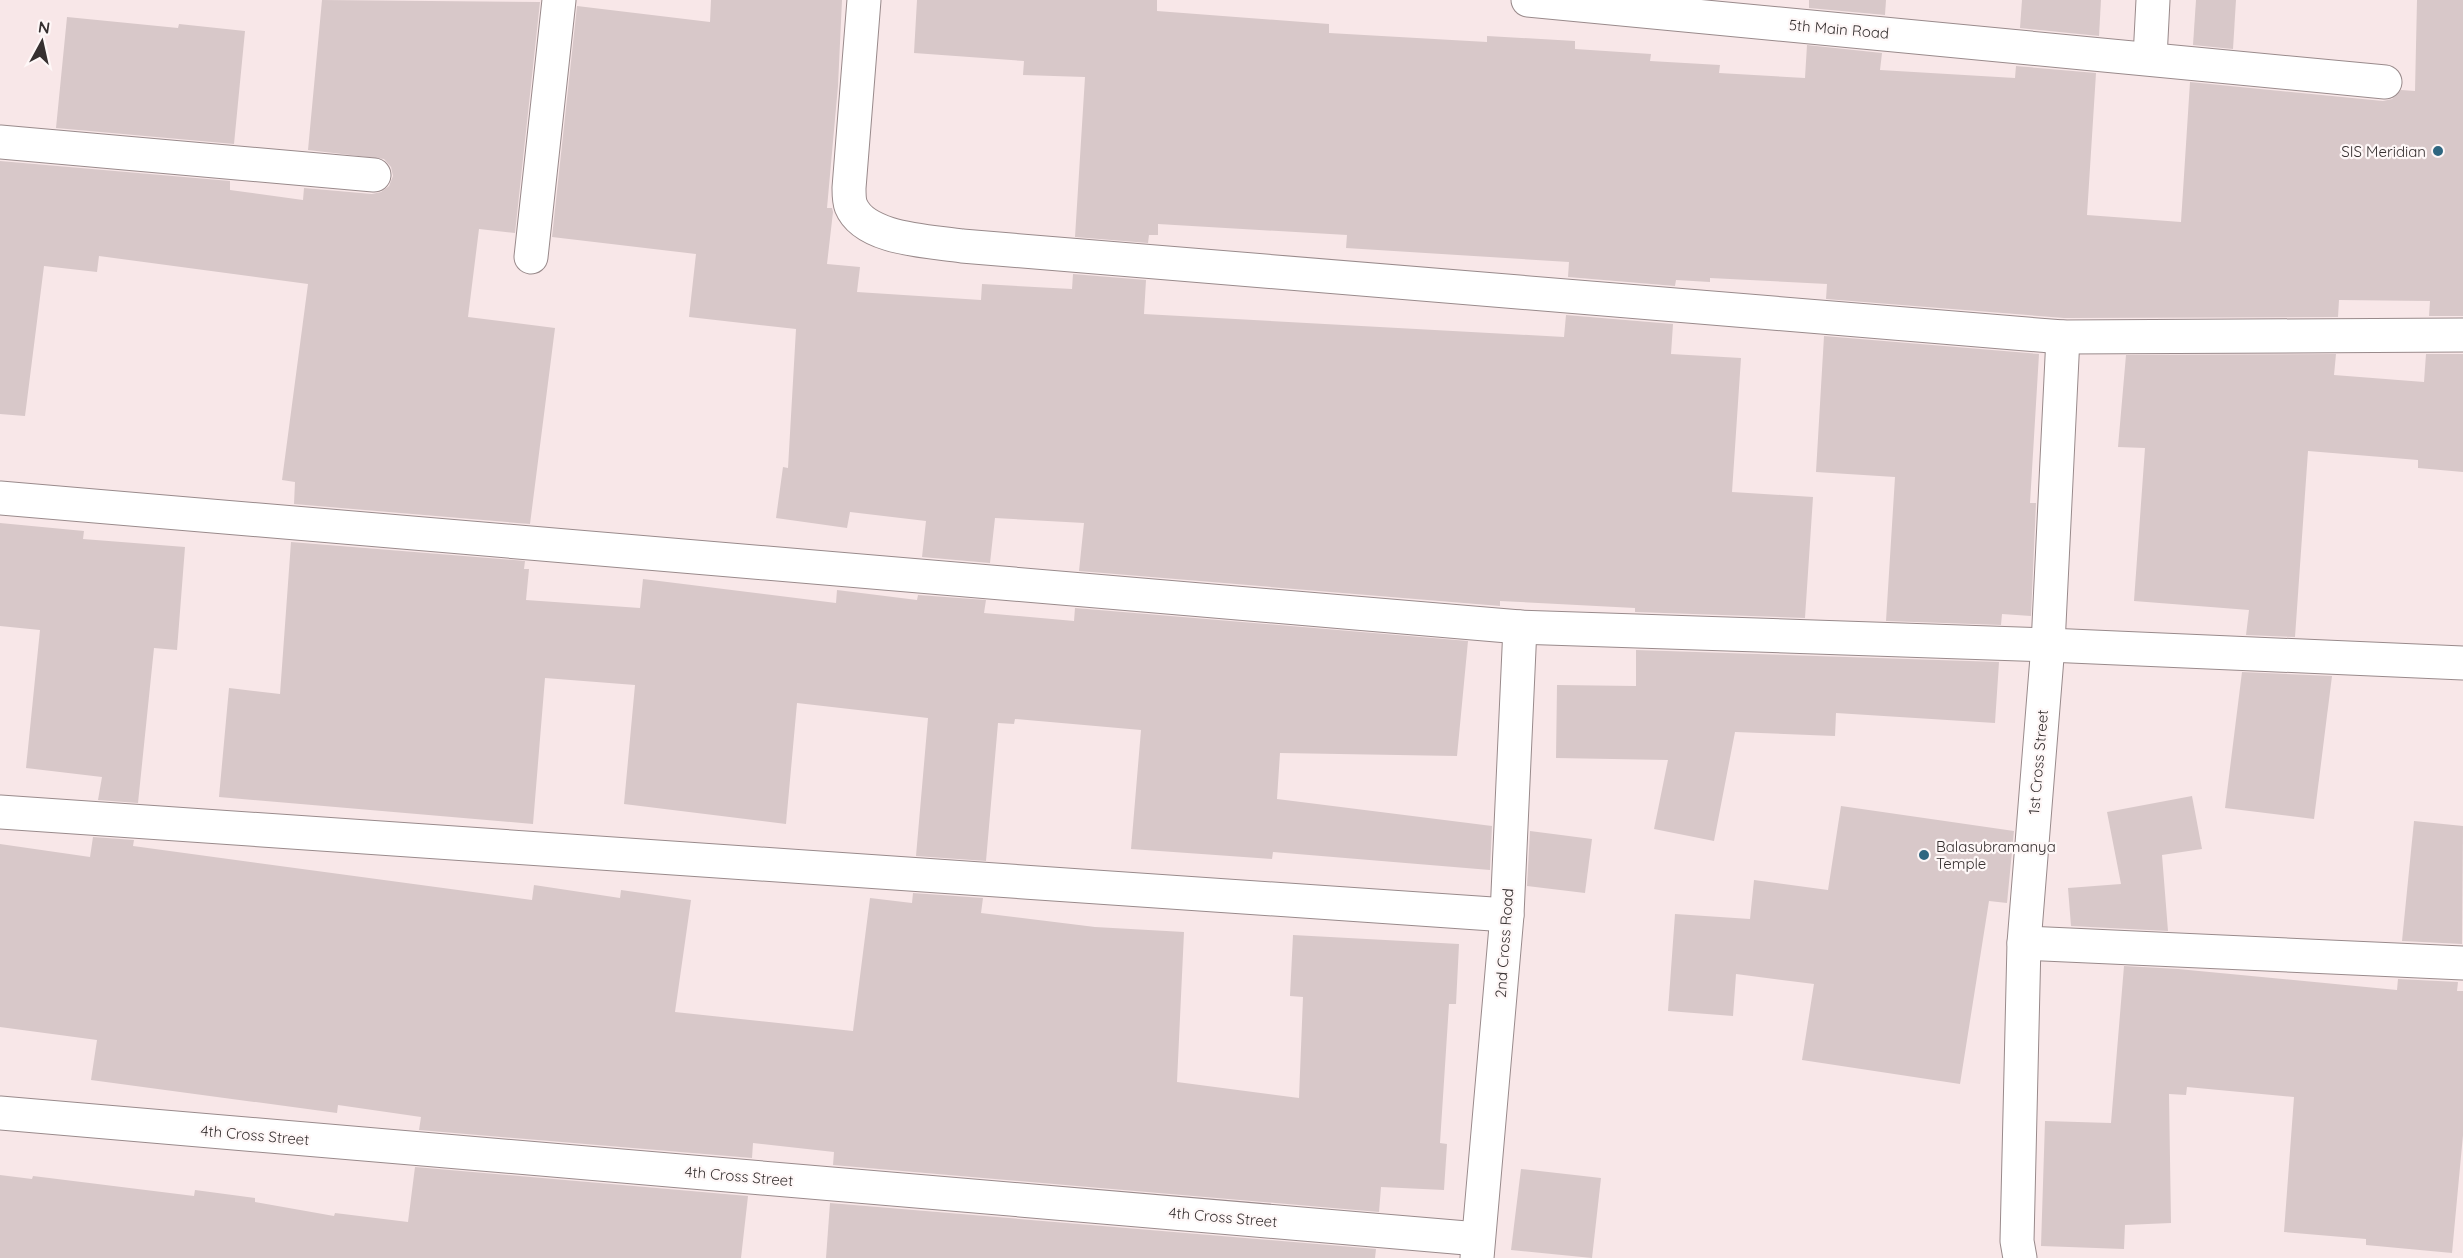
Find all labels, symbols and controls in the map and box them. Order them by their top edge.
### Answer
north arrow [12,12,72,72]
street label: 5th Main Road [1788,15,1890,43]
text: N [37,16,51,38]
place label: SIS Meridian [2341,142,2426,161]
marker: SIS Meridian [2431,144,2445,158]
street label: 1st Cross Street [2024,709,2052,815]
place label: Balasubramanya Temple [1936,837,2056,873]
marker: Balasubramanya Temple [1917,848,1931,862]
street label: 2nd Cross Road [1491,888,1517,998]
street label: 4th Cross Street [200,1121,310,1149]
street label: 4th Cross Street [684,1162,794,1190]
street label: 4th Cross Street [1168,1203,1278,1231]

